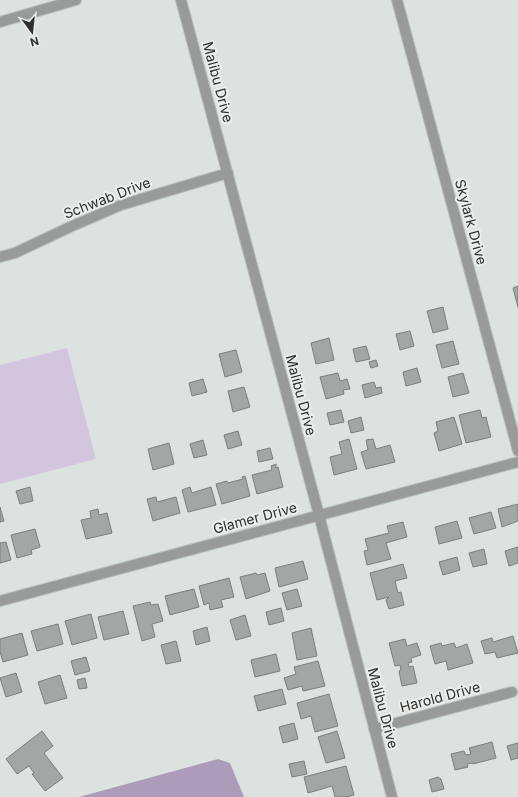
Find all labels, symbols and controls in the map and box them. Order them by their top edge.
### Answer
north arrow [12,12,52,52]
text: N [29,34,40,50]
street label: Malibu Drive [200,40,237,124]
street label: Schwab Drive [61,173,153,222]
street label: Skylark Drive [452,177,491,266]
street label: Malibu Drive [283,353,320,437]
street label: Glamer Drive [211,498,299,537]
street label: Malibu Drive [365,666,402,750]
street label: Harold Drive [398,678,482,715]

